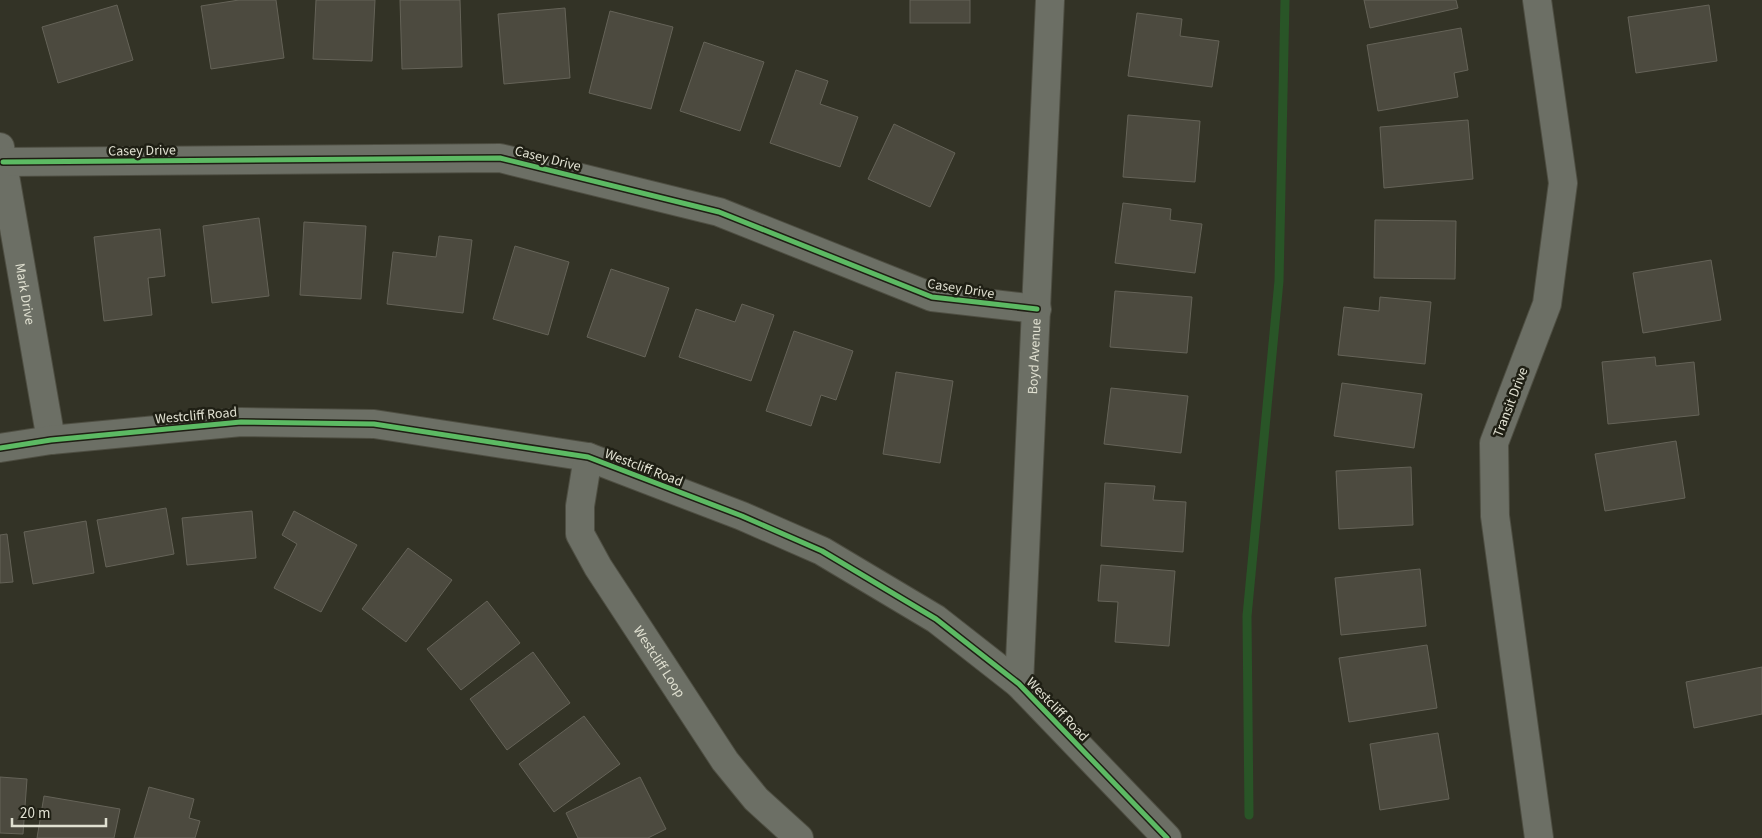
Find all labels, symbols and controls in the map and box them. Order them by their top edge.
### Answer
street label: Casey Drive [108,140,176,162]
street label: Casey Drive [513,141,583,177]
street label: Mark Drive [9,262,40,326]
street label: Casey Drive [926,274,996,304]
street label: Boyd Avenue [1023,318,1047,395]
street label: Transit Drive [1488,365,1533,440]
street label: Westcliff Road [154,402,238,430]
street label: Westcliff Road [602,444,686,492]
street label: Westcliff Loop [628,622,690,702]
street label: Westcliff Road [1021,673,1093,746]
scale bar [12,796,106,828]
text: 20 m [20,803,50,824]

